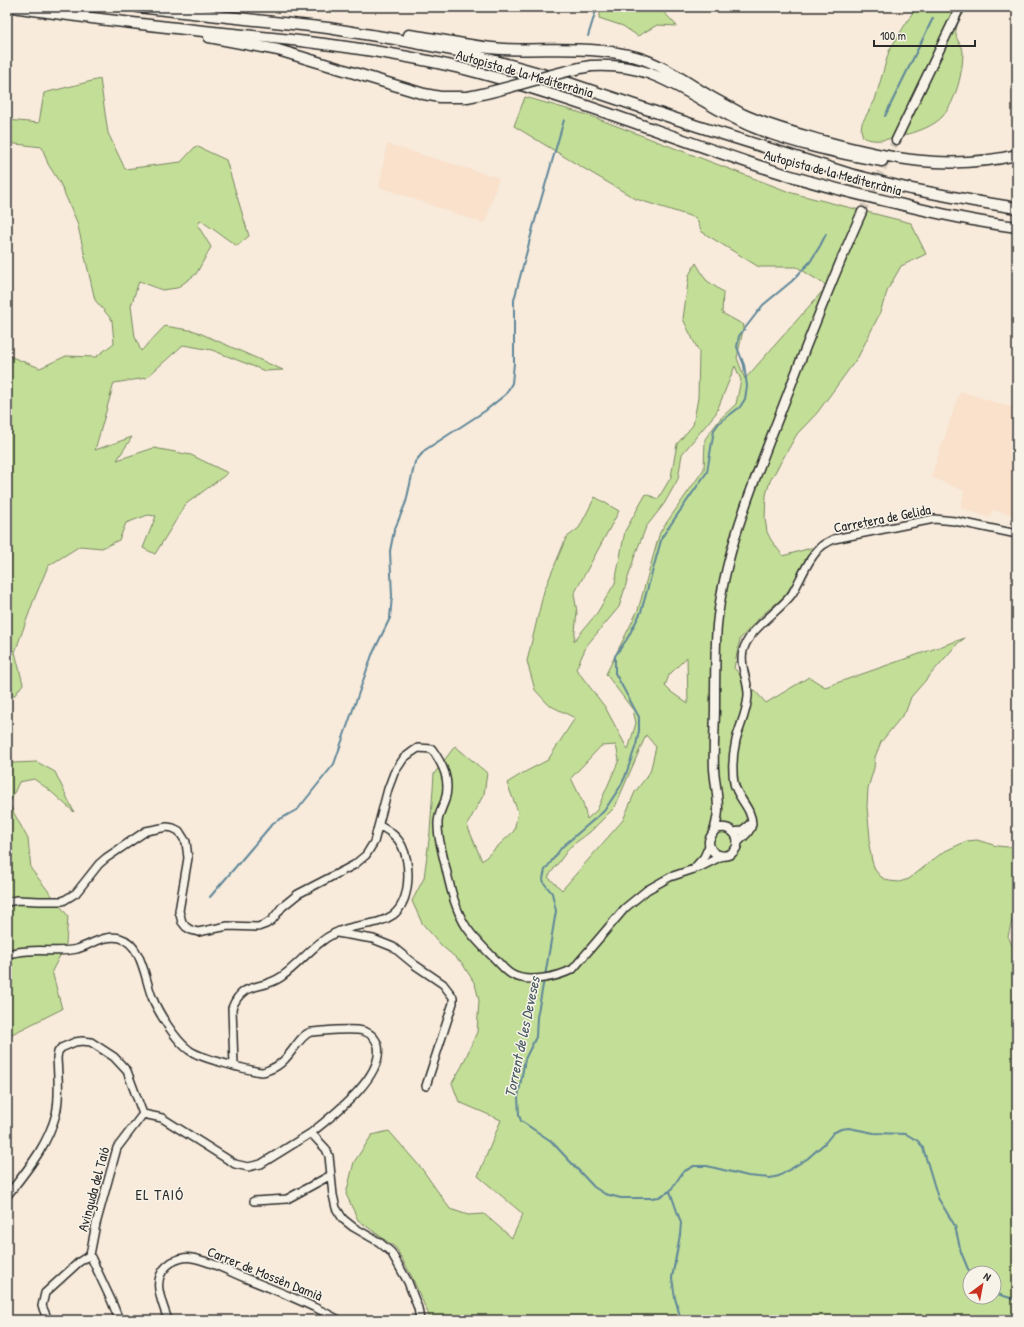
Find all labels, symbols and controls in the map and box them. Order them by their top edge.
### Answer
scale bar [874,22,975,48]
text: 100 m [880,27,906,44]
street label: Autopista de la Mediterrània [454,44,596,103]
street label: Autopista de la Mediterrània [762,144,904,201]
street label: Carretera de Gelida [832,499,933,537]
water label: Torrent de les Deveses [499,973,545,1099]
street label: Avinguda del Taió [73,1144,114,1234]
district label: EL TAIÓ [136,1184,184,1205]
street label: Carrer de Mossèn Damià [205,1241,326,1305]
north arrow [962,1265,1002,1305]
text: N [981,1269,994,1284]

